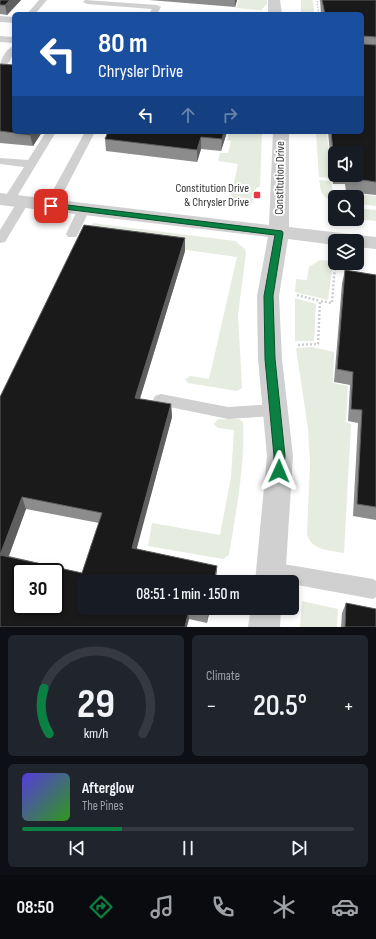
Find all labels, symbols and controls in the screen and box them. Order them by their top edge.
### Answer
text: 80 m [98,27,147,60]
icon: left [32,28,84,80]
text: Chrysler Drive [98,61,183,82]
icon: left [135,104,157,126]
icon: ahead [177,104,199,126]
icon: right [219,104,241,126]
street label: Constitution Drive [272,141,288,215]
map controls [328,146,364,270]
button: sound [328,146,364,182]
place label: Constitution Drive & Chrysler Drive [175,181,249,210]
pin [34,189,68,223]
marker: Constitution Drive & Chrysler Drive [252,190,262,200]
button: search [328,190,364,226]
icon: arrive [40,195,62,217]
button: layers [328,234,364,270]
position arrow [258,450,300,492]
speed limit sign: 30 [12,563,64,615]
text: 08:51 · 1 min · 150 m [136,585,240,604]
text: Climate [206,668,240,684]
text: 29 [77,679,115,728]
text: 20.5° [253,688,307,724]
text: − [206,693,217,720]
text: + [343,693,354,720]
text: km/h [84,724,108,741]
text: Afterglow [82,779,134,798]
text: The Pines [82,798,123,814]
icon: previous [66,837,88,859]
icon: pause [177,837,199,859]
icon: next [288,837,310,859]
icon: directions [87,893,115,921]
icon: music [148,893,176,921]
icon: phone [209,893,237,921]
icon: climate [270,893,298,921]
icon: car [331,893,359,921]
text: 08:50 [17,897,54,918]

